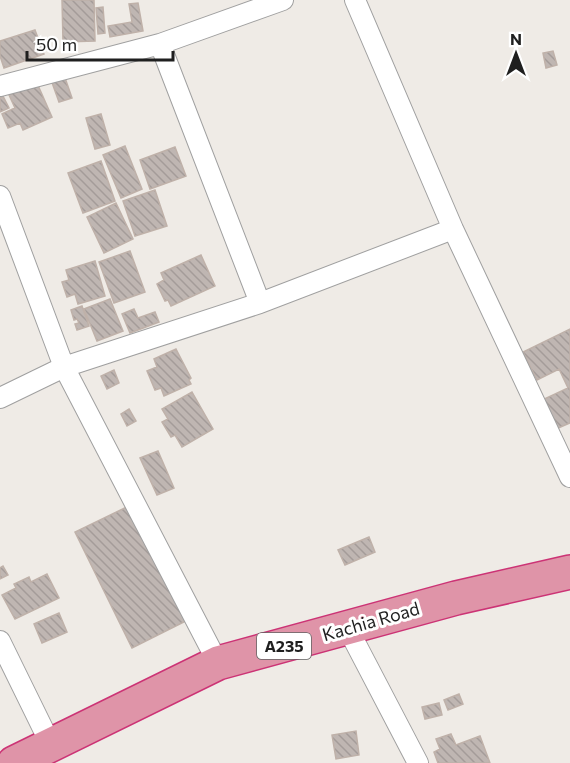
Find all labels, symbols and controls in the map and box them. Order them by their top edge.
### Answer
scale bar [27,24,172,62]
north arrow [486,24,546,84]
text: N [510,29,522,48]
text: 50 m [36,33,77,55]
street label: Kachia Road [320,597,422,645]
road number: A235 [257,633,311,659]

